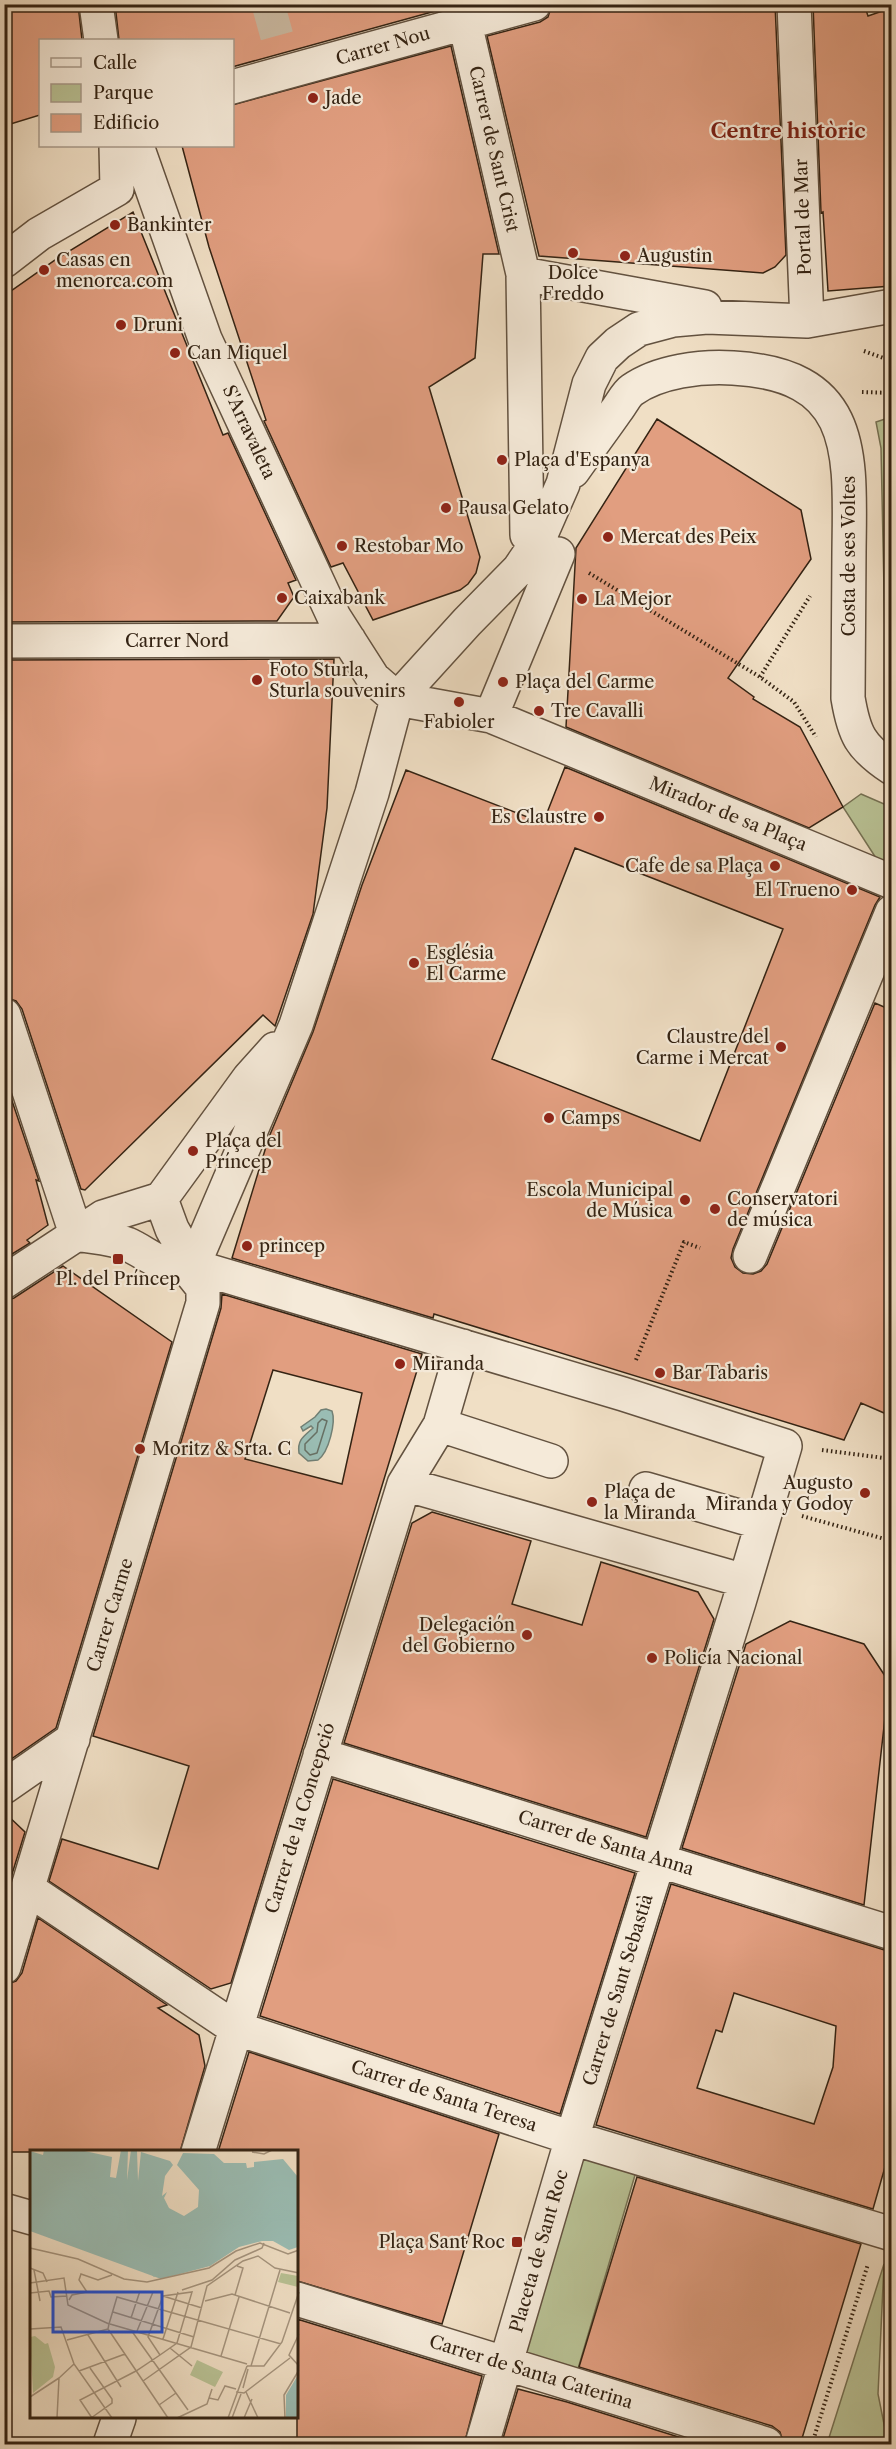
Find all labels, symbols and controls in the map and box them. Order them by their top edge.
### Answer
street label: Carrer Nou [333,22,433,70]
legend [39,39,234,147]
text: Calle [93,52,137,74]
street label: Carrer de Sant Crist [464,64,524,235]
text: Parque [93,82,154,104]
place label: Jade [322,87,362,109]
marker: Jade [306,91,320,105]
text: Edificio [93,112,159,134]
district label: Centre històric [711,119,865,143]
street label: Portal de Mar [790,158,816,276]
place label: Bankinter [127,214,212,236]
marker: Bankinter [108,218,122,232]
place label: Augustin [636,245,713,267]
marker: Dolce Freddo [566,246,580,260]
place label: Casas en menorca.com [56,249,174,292]
marker: Augustin [618,249,632,263]
place label: Dolce Freddo [542,262,604,305]
marker: Casas en menorca.com [37,263,51,277]
place label: Druni [133,314,184,336]
marker: Druni [114,318,128,332]
place label: Can Miquel [187,342,287,364]
marker: Can Miquel [168,346,182,360]
street label: S'Arravaleta [218,382,281,483]
place label: Plaça d'Espanya [514,449,650,471]
marker: Plaça d'Espanya [495,453,509,467]
street label: Costa de ses Voltes [838,476,860,636]
place label: Pausa Gelato [458,497,569,519]
marker: Pausa Gelato [439,501,453,515]
place label: Mercat des Peix [620,526,757,548]
marker: Mercat des Peix [601,530,615,544]
place label: Restobar Mo [354,535,463,557]
marker: Restobar Mo [335,539,349,553]
place label: Caixabank [294,587,386,609]
place label: La Mejor [594,588,672,610]
marker: Caixabank [275,591,289,605]
marker: La Mejor [575,592,589,606]
street label: Carrer Nord [125,630,229,652]
place label: Foto Sturla, Sturla souvenirs [269,659,406,702]
place label: Plaça del Carme [515,671,654,693]
marker: Foto Sturla, Sturla souvenirs [250,673,264,687]
marker: Plaça del Carme [496,675,510,689]
marker: Fabioler [452,695,466,709]
place label: Tre Cavalli [551,700,644,722]
marker: Tre Cavalli [532,704,546,718]
place label: Fabioler [424,711,495,733]
street label: Mirador de sa Plaça [646,772,811,856]
place label: Es Claustre [491,806,587,828]
marker: Es Claustre [592,810,606,824]
place label: Cafe de sa Plaça [625,855,764,877]
marker: Cafe de sa Plaça [768,859,782,873]
place label: El Trueno [754,879,840,901]
marker: El Trueno [845,883,859,897]
place label: Església El Carme [426,942,506,985]
marker: Església El Carme [407,956,421,970]
place label: Claustre del Carme i Mercat [636,1026,770,1069]
marker: Claustre del Carme i Mercat [774,1040,788,1054]
place label: Camps [561,1107,620,1129]
marker: Camps [542,1111,556,1125]
place label: Plaça del Príncep [205,1130,282,1173]
marker: Plaça del Príncep [186,1144,200,1158]
place label: Escola Municipal de Música [526,1179,674,1222]
place label: Conservatori de música [727,1188,838,1231]
marker: Escola Municipal de Música [678,1193,692,1207]
marker: Conservatori de música [708,1202,722,1216]
place label: princep [259,1235,325,1257]
marker: princep [240,1239,254,1253]
marker: Pl. del Príncep [111,1252,125,1266]
place label: Pl. del Príncep [56,1268,180,1290]
place label: Miranda [412,1353,485,1375]
marker: Miranda [393,1357,407,1371]
place label: Bar Tabaris [672,1362,768,1384]
marker: Bar Tabaris [653,1366,667,1380]
place label: Moritz & Srta. C [152,1438,291,1460]
marker: Moritz & Srta. C [133,1442,147,1456]
place label: Augusto Miranda y Godoy [705,1472,854,1515]
place label: Plaça de la Miranda [604,1481,696,1524]
marker: Augusto Miranda y Godoy [858,1486,872,1500]
marker: Plaça de la Miranda [585,1495,599,1509]
street label: Carrer Carme [82,1555,138,1675]
place label: Delegación del Gobierno [402,1614,515,1657]
marker: Delegación del Gobierno [520,1628,534,1642]
place label: Policía Nacional [664,1647,802,1669]
marker: Policía Nacional [645,1651,659,1665]
street label: Carrer de la Concepció [260,1720,340,1916]
street label: Carrer de Santa Anna [515,1806,697,1880]
street label: Carrer de Sant Sebastià [578,1891,658,2088]
street label: Carrer de Santa Teresa [348,2056,540,2137]
inset map [30,2150,298,2419]
street label: Placeta de Sant Roc [505,2167,573,2335]
place label: Plaça Sant Roc [378,2231,505,2253]
marker: Plaça Sant Roc [510,2235,524,2249]
street label: Carrer de Santa Caterina [427,2331,636,2414]

